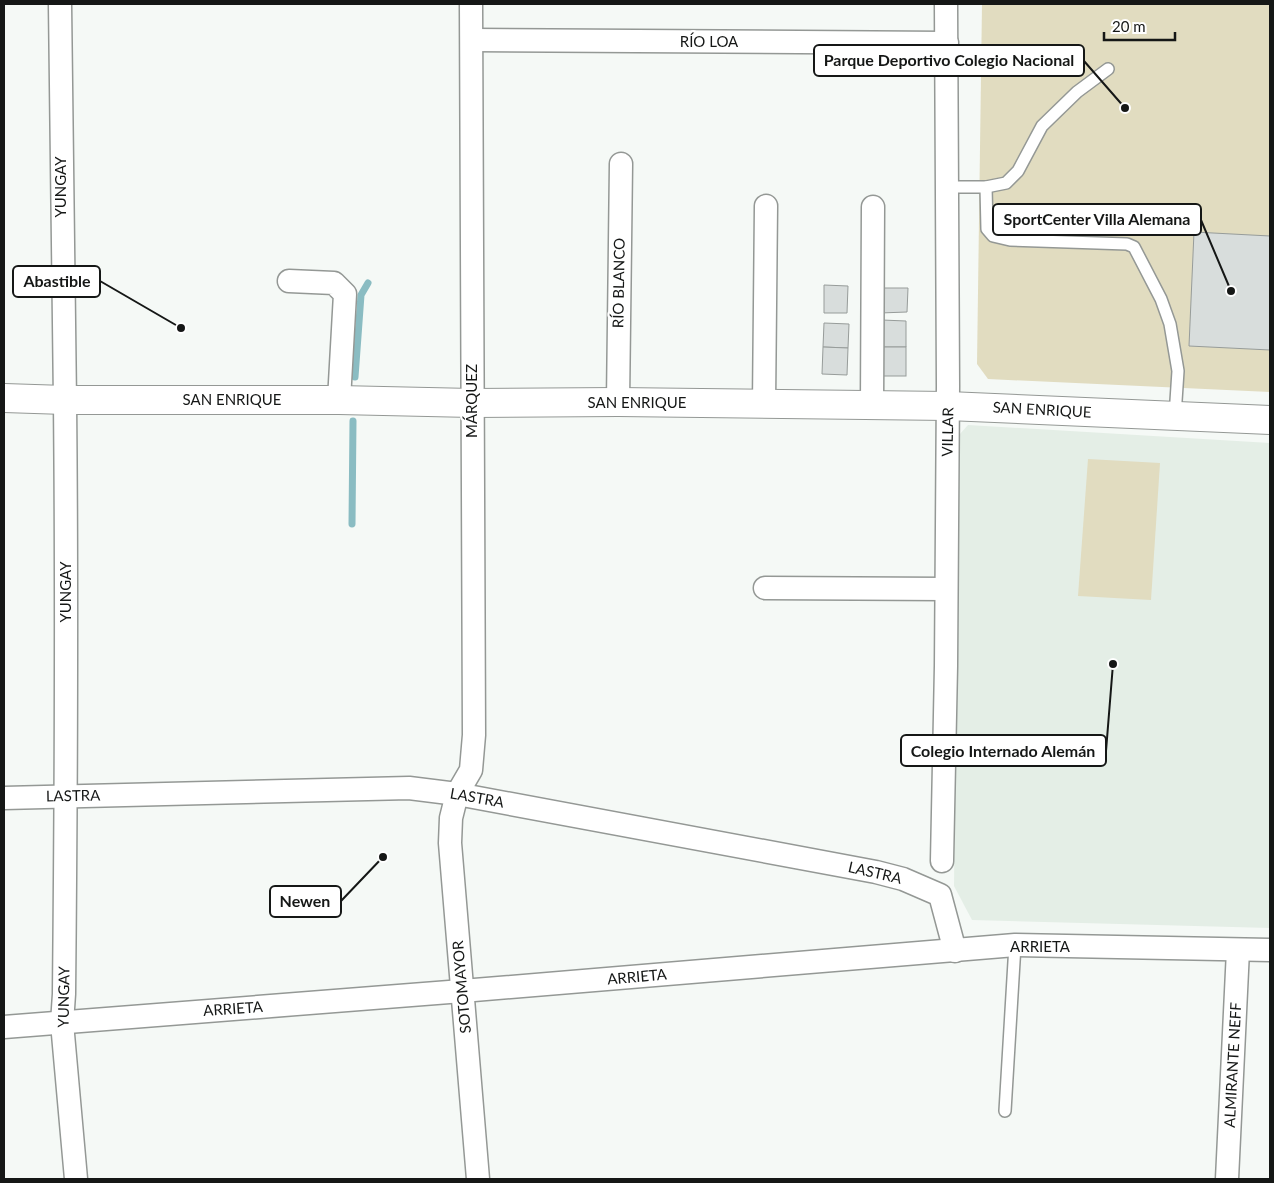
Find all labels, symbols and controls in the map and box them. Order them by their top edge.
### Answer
scale bar [1104,10,1175,42]
text: 20 m [1112,17,1146,35]
street label: RÍO LOA [680,32,739,50]
callout: Parque Deportivo Colegio Nacional [814,45,1084,76]
text: Parque Deportivo Colegio Nacional [824,50,1074,69]
street label: YUNGAY [51,156,69,218]
callout: SportCenter Villa Alemana [993,204,1201,235]
text: SportCenter Villa Alemana [1004,209,1190,228]
street label: RÍO BLANCO [608,238,628,328]
callout: Abastible [13,266,100,297]
text: Abastible [22,271,91,290]
street label: MÁRQUEZ [462,364,480,438]
street label: SAN ENRIQUE [183,390,281,408]
street label: SAN ENRIQUE [588,393,686,411]
street label: SAN ENRIQUE [992,397,1092,421]
street label: VILLAR [938,407,956,457]
street label: YUNGAY [56,561,74,623]
callout: Colegio Internado Alemán [901,735,1106,766]
text: Colegio Internado Alemán [911,741,1095,760]
street label: LASTRA [449,783,506,811]
street label: LASTRA [46,786,101,804]
street label: LASTRA [847,857,905,887]
callout: Newen [270,886,341,917]
text: Newen [280,891,330,910]
street label: ARRIETA [1010,937,1071,955]
street label: SOTOMAYOR [448,939,474,1034]
street label: ARRIETA [606,964,668,988]
street label: YUNGAY [53,966,73,1028]
street label: ARRIETA [202,997,264,1019]
street label: ALMIRANTE NEFF [1220,1002,1244,1128]

